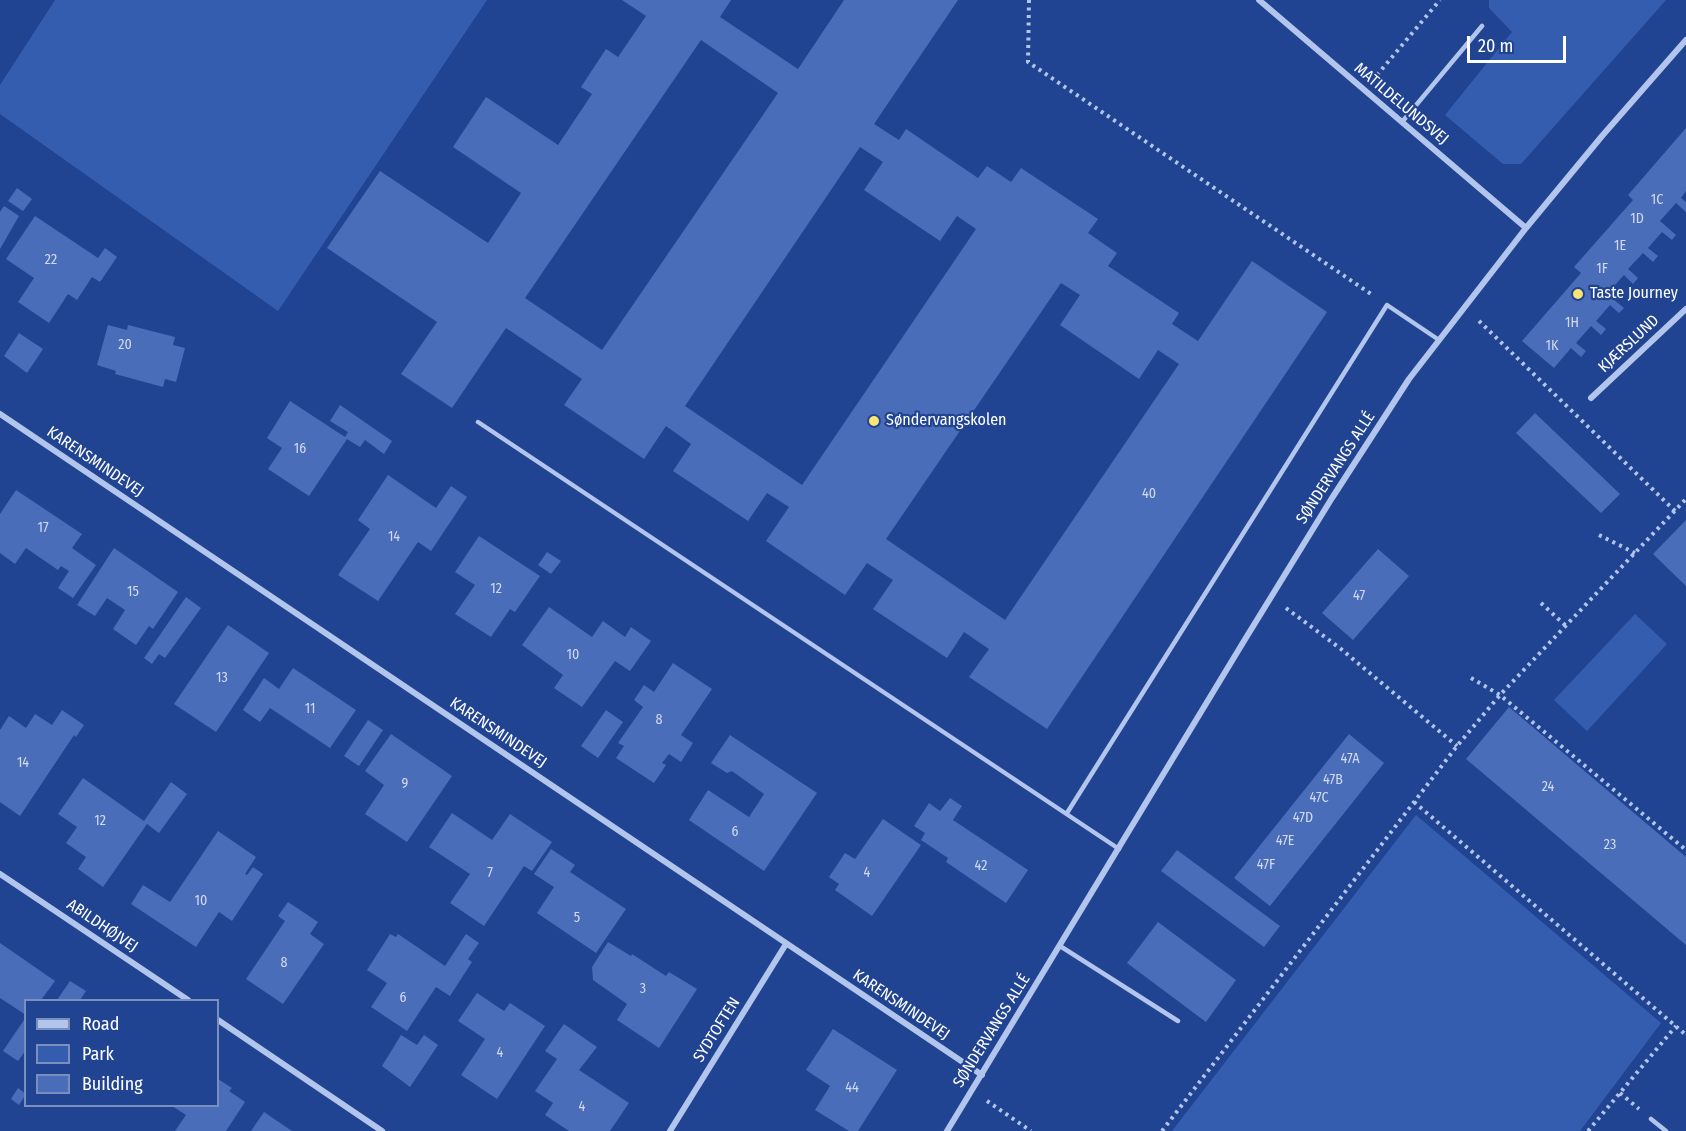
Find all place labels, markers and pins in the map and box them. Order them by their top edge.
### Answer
place label: Taste Journey [1590,284,1678,304]
marker: Taste Journey [1571,287,1585,301]
place label: Søndervangskolen [886,411,1006,431]
marker: Søndervangskolen [867,414,881,428]

